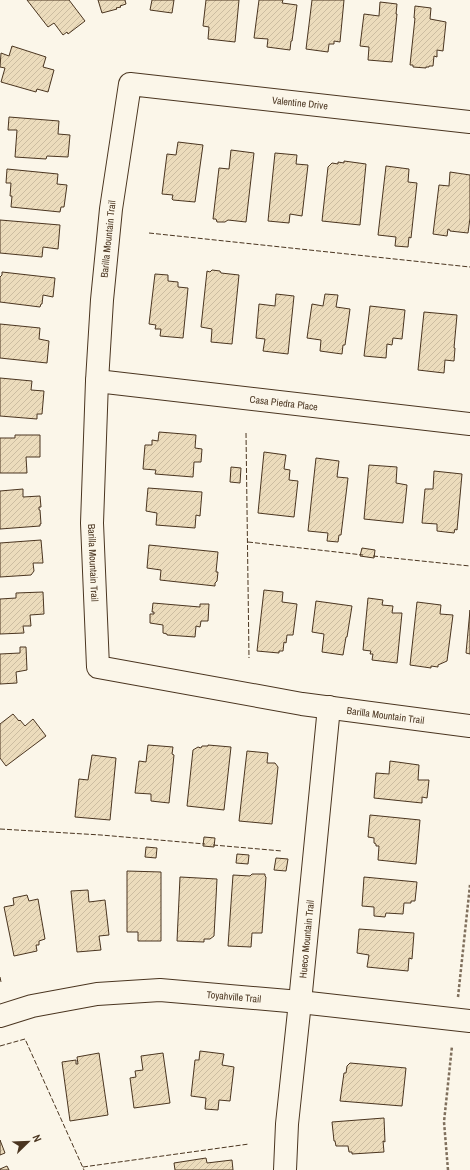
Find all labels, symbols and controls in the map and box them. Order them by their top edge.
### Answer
street label: Valentine Drive [272,94,329,112]
street label: Barilla Mountain Trail [97,199,119,278]
street label: Casa Piedra Place [249,392,319,413]
street label: Barilla Mountain Trail [86,523,102,602]
street label: Barilla Mountain Trail [346,703,425,726]
street label: Hueco Mountain Trail [296,899,317,979]
street label: Toyahville Trail [206,988,262,1005]
north arrow [8,1122,48,1162]
text: N [29,1132,45,1144]

